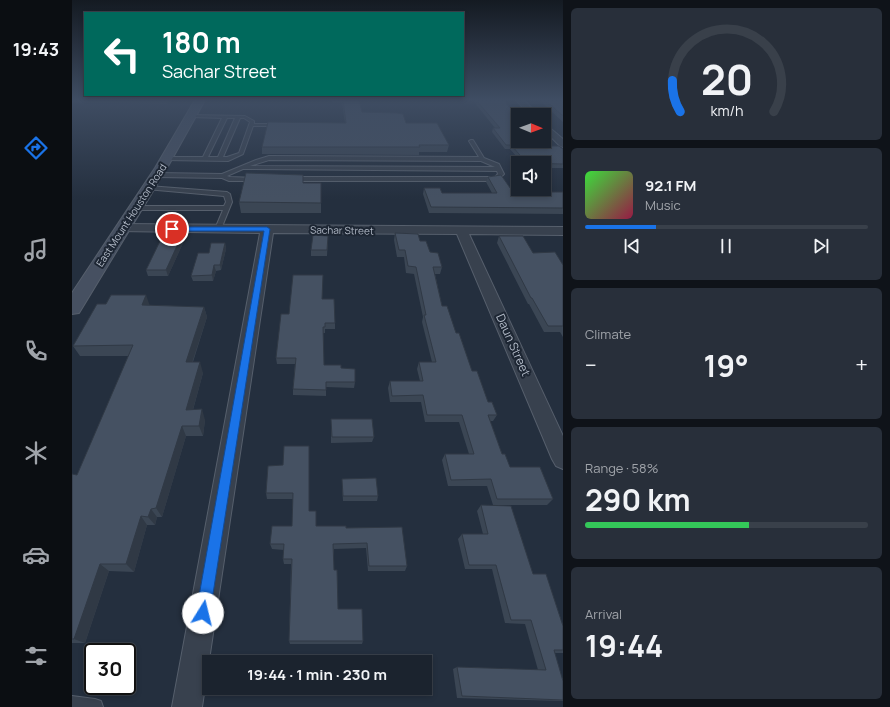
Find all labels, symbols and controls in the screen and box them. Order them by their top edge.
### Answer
text: 180 m [162,23,241,61]
icon: left [96,28,148,80]
text: 19:43 [13,37,59,61]
text: 20 [700,51,753,107]
text: Sachar Street [162,59,277,83]
text: km/h [710,100,743,119]
north arrow [511,108,551,148]
map controls [511,108,551,196]
icon: directions [22,134,50,162]
button: sound [511,156,551,196]
street label: East Mount Houston Road [92,161,170,269]
text: 92.1 FM [645,175,696,196]
text: Music [645,196,681,214]
pin [155,212,189,246]
icon: arrive [161,218,183,240]
street label: Sachar Street [310,222,374,238]
icon: previous [621,235,643,257]
icon: pause [715,235,737,257]
icon: next [810,235,832,257]
icon: music [22,236,50,264]
street label: Daun Street [492,311,535,379]
text: Climate [585,325,631,343]
icon: phone [22,337,50,365]
text: 19° [703,345,749,386]
text: − [585,350,597,380]
text: + [855,350,868,380]
icon: climate [22,439,50,467]
text: Range · 58% [585,459,658,477]
text: 290 km [585,479,690,520]
icon: car [22,541,50,569]
position arrow [182,592,224,634]
text: Arrival [585,605,622,623]
text: 19:44 [585,625,663,666]
icon: filters [22,642,50,670]
speed limit sign: 30 [84,643,136,695]
text: 19:44 · 1 min · 230 m [247,664,387,685]

